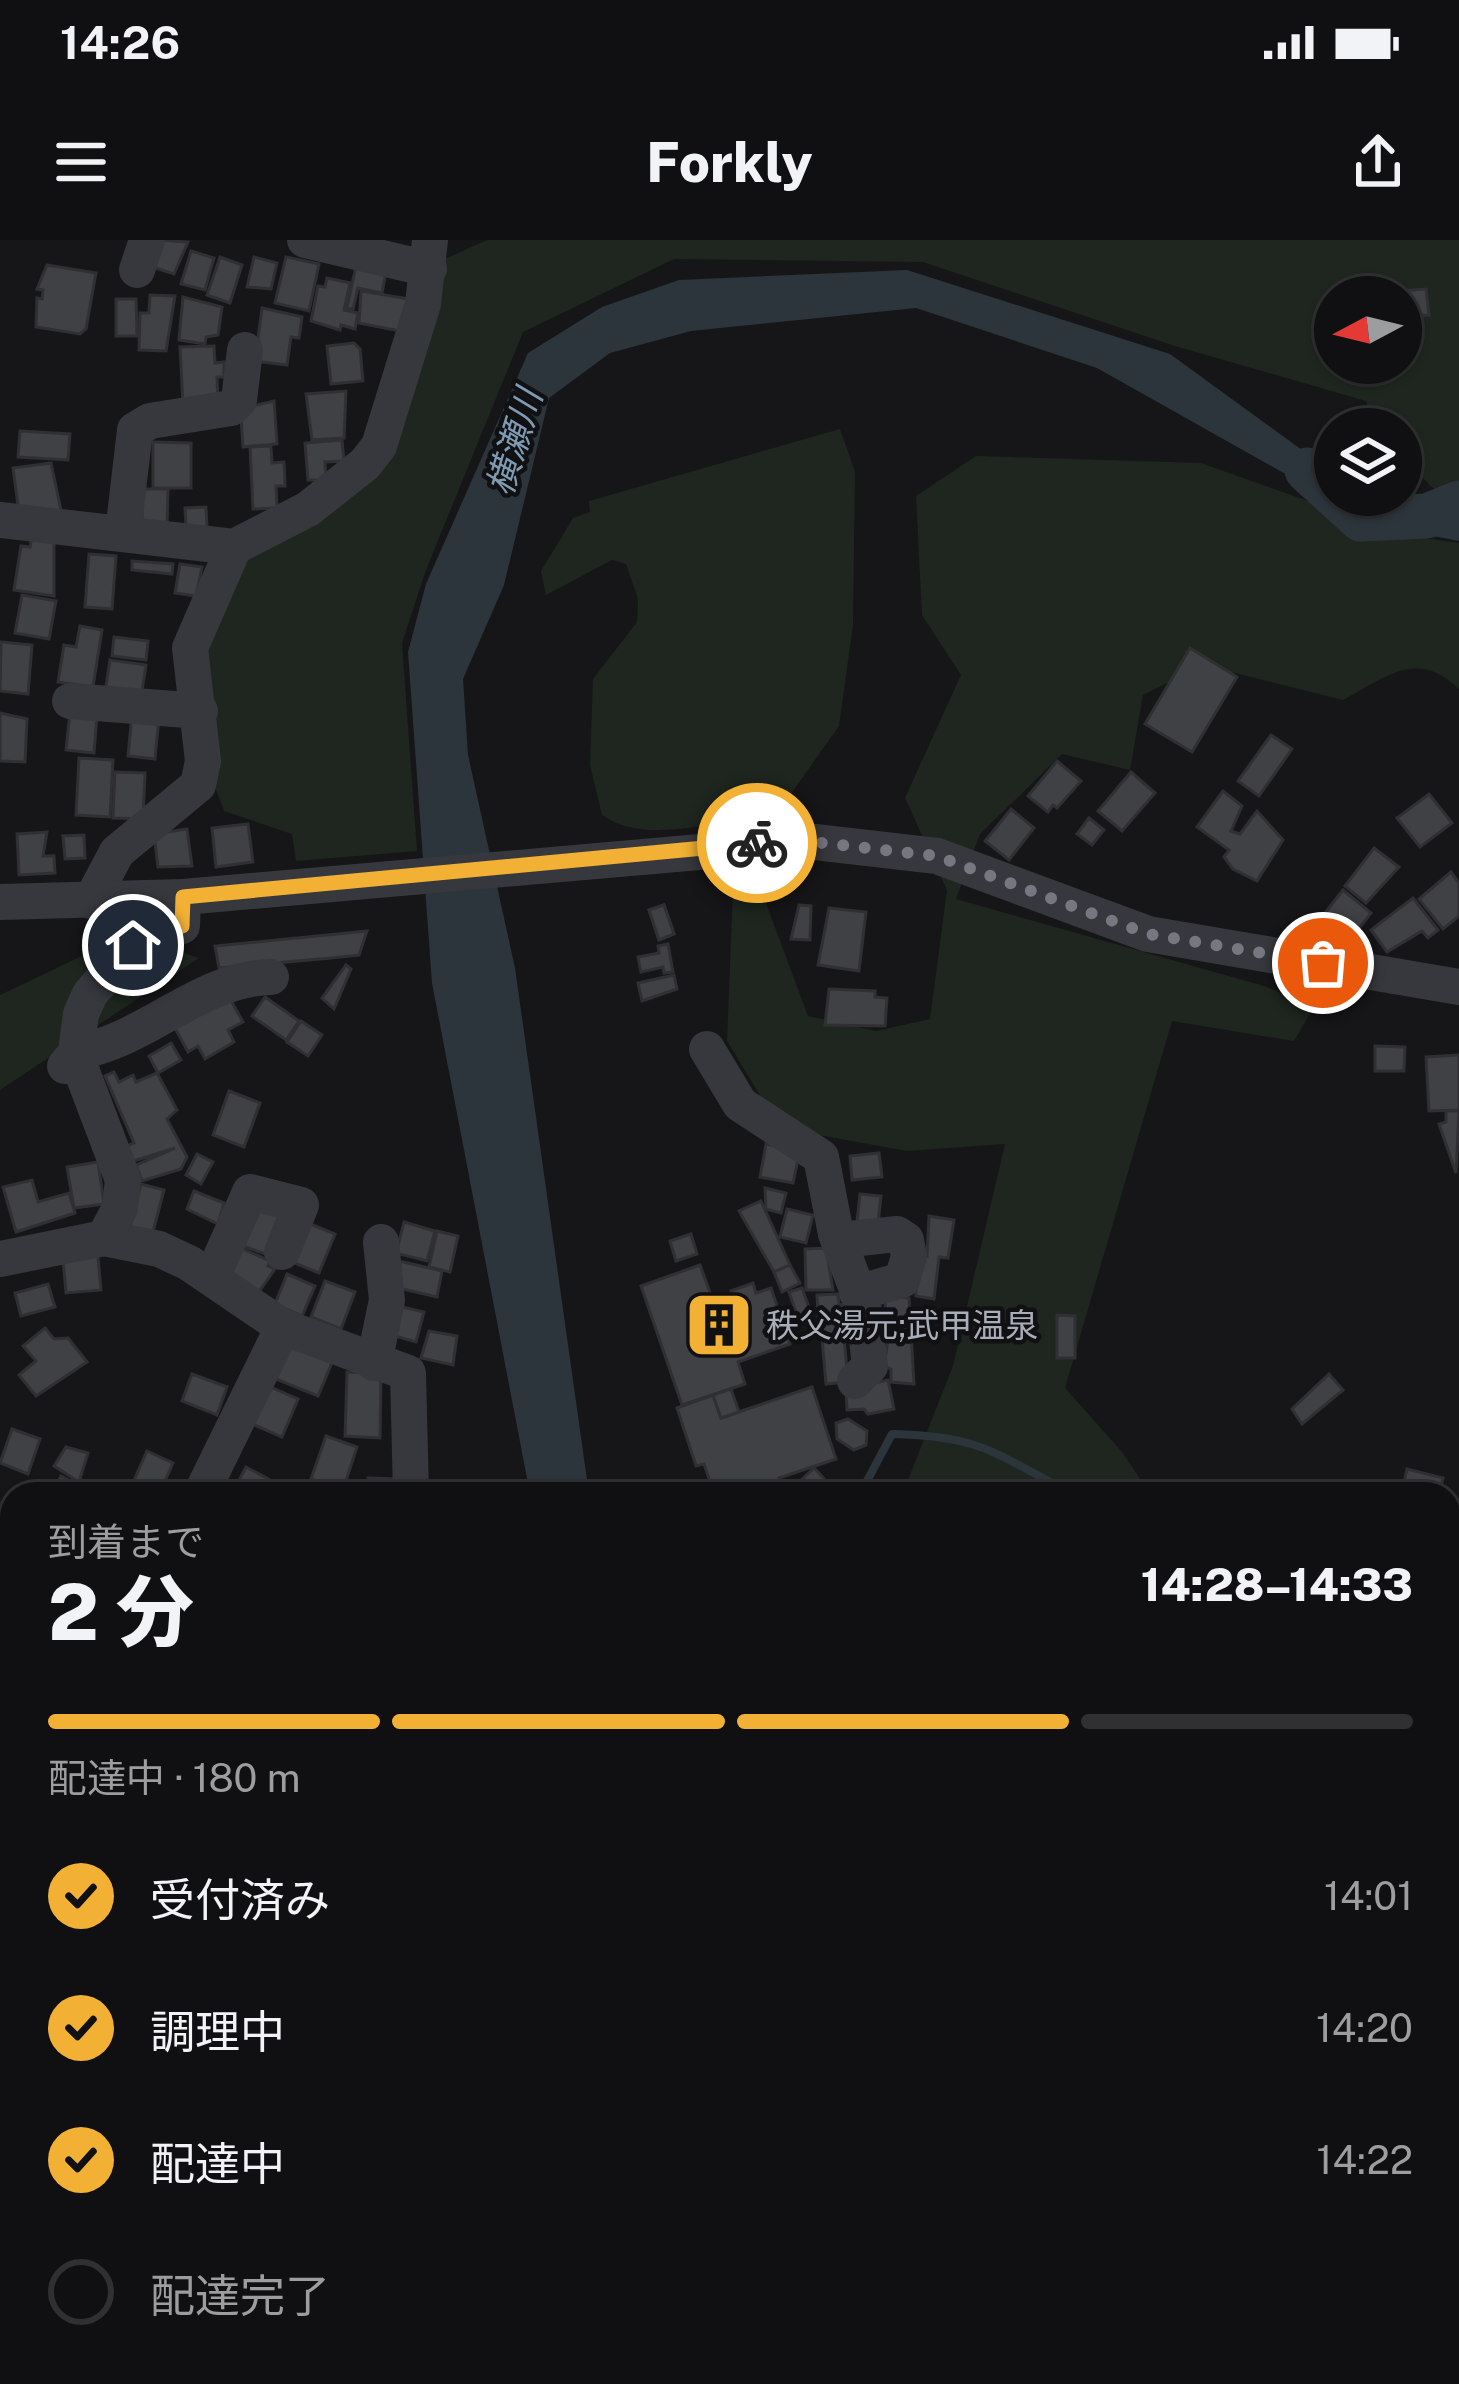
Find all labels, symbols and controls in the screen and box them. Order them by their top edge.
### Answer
text: 14:26 [60,16,180,69]
icon: menu [48,129,114,195]
icon: share [1345,129,1411,195]
text: Forkly [646,131,813,194]
north arrow [1314,276,1422,384]
map controls [1314,276,1422,516]
water label: 横瀬川 [478,380,551,500]
button: layers [1314,408,1422,516]
courier [697,783,817,903]
icon: bike [724,810,790,876]
pin [82,894,184,996]
icon: home [100,912,166,978]
pin [1272,912,1374,1014]
icon: bag [1290,930,1356,996]
building icon: 秩父湯元;武甲温泉 [684,1290,754,1360]
place label: 秩父湯元;武甲温泉 [766,1306,1038,1344]
text: 到着まで [48,1519,204,1565]
text: 14:28–14:33 [1141,1558,1413,1611]
text: 2 分 [48,1566,194,1658]
text: 配達中 · 180 m [48,1755,301,1801]
icon: check [48,1863,114,1929]
text: 受付済み [150,1873,330,1926]
text: 14:01 [1324,1873,1413,1919]
icon: check [48,1995,114,2061]
text: 調理中 [150,2005,285,2058]
text: 14:20 [1316,2005,1413,2051]
icon: check [48,2127,114,2193]
text: 配達中 [150,2137,285,2190]
text: 14:22 [1317,2137,1413,2183]
text: 配達完了 [150,2269,330,2322]

